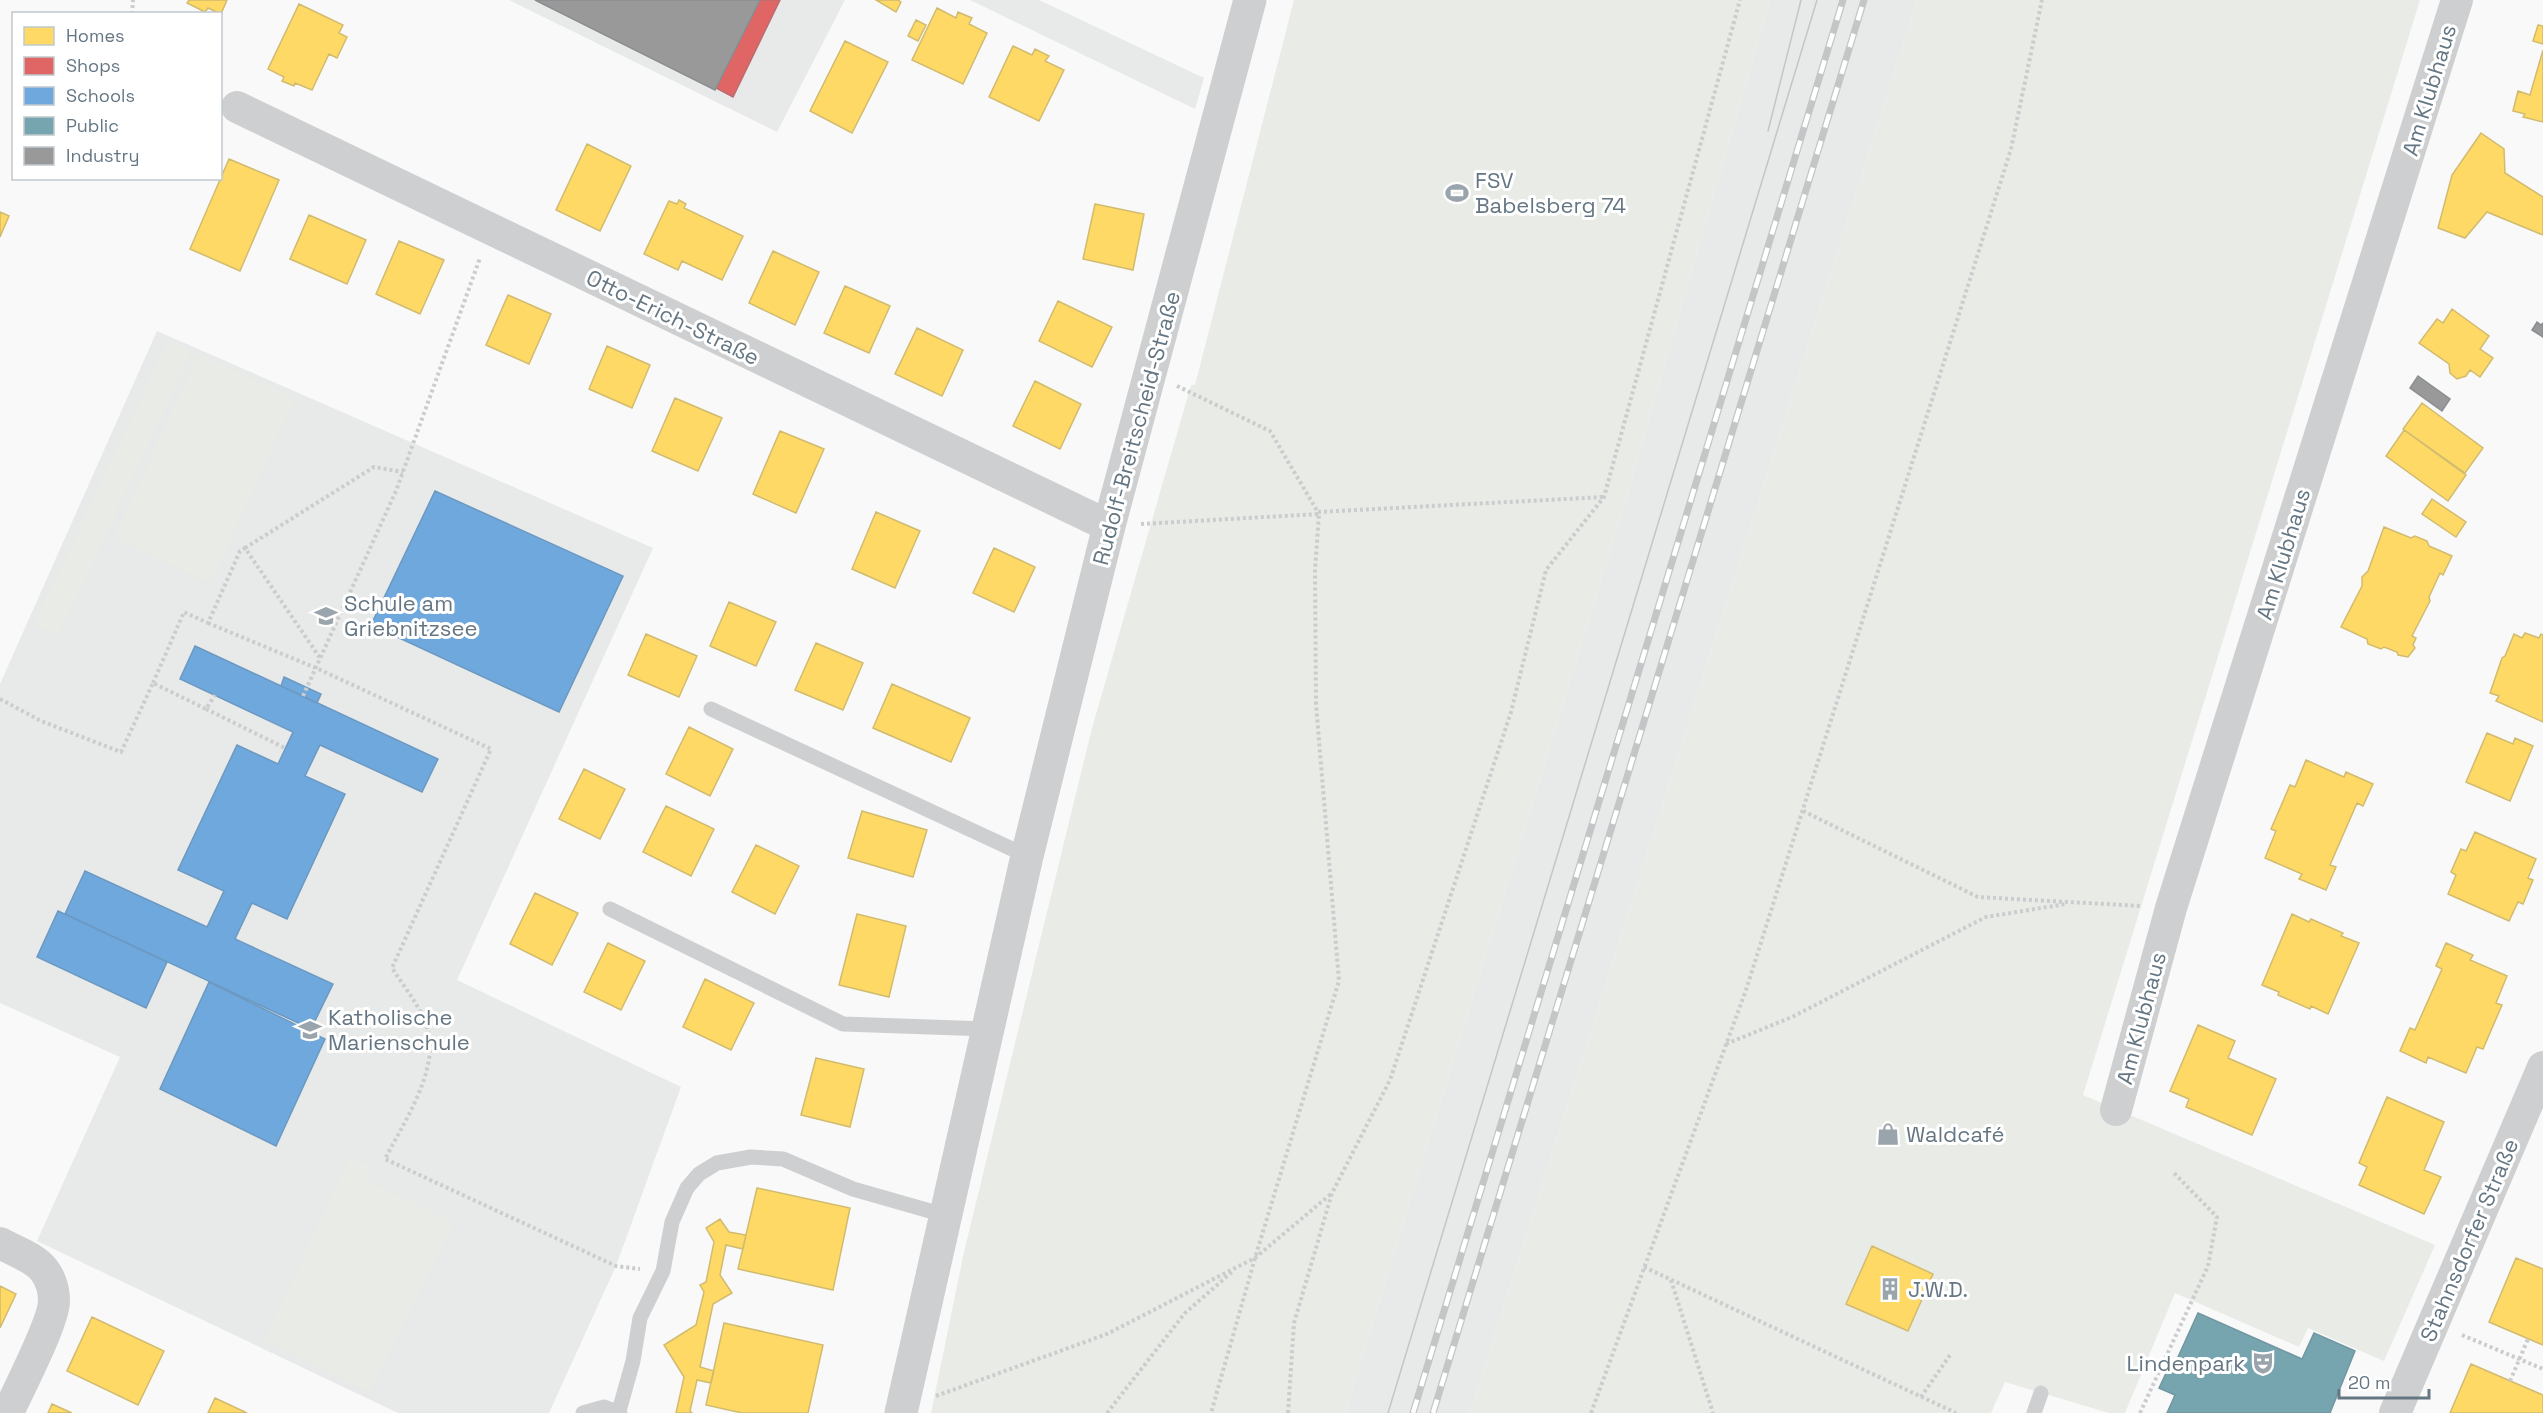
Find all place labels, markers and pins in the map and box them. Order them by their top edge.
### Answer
place label: FSV Babelsberg 74 [1475,166,1626,219]
sports icon: FSV Babelsberg 74 [1444,180,1470,206]
place label: Schule am Griebnitzsee [344,589,478,642]
school or university icon: Schule am Griebnitzsee [313,603,339,629]
place label: Katholische Marienschule [328,1003,470,1056]
school or university icon: Katholische Marienschule [297,1017,323,1043]
place label: Waldcafé [1906,1120,2005,1148]
shop icon: Waldcafé [1875,1121,1901,1147]
place label: J.W.D. [1908,1275,1968,1303]
building icon: J.W.D. [1877,1276,1903,1302]
place label: Lindenpark [2126,1349,2245,1377]
theatre icon: Lindenpark [2250,1350,2276,1376]

